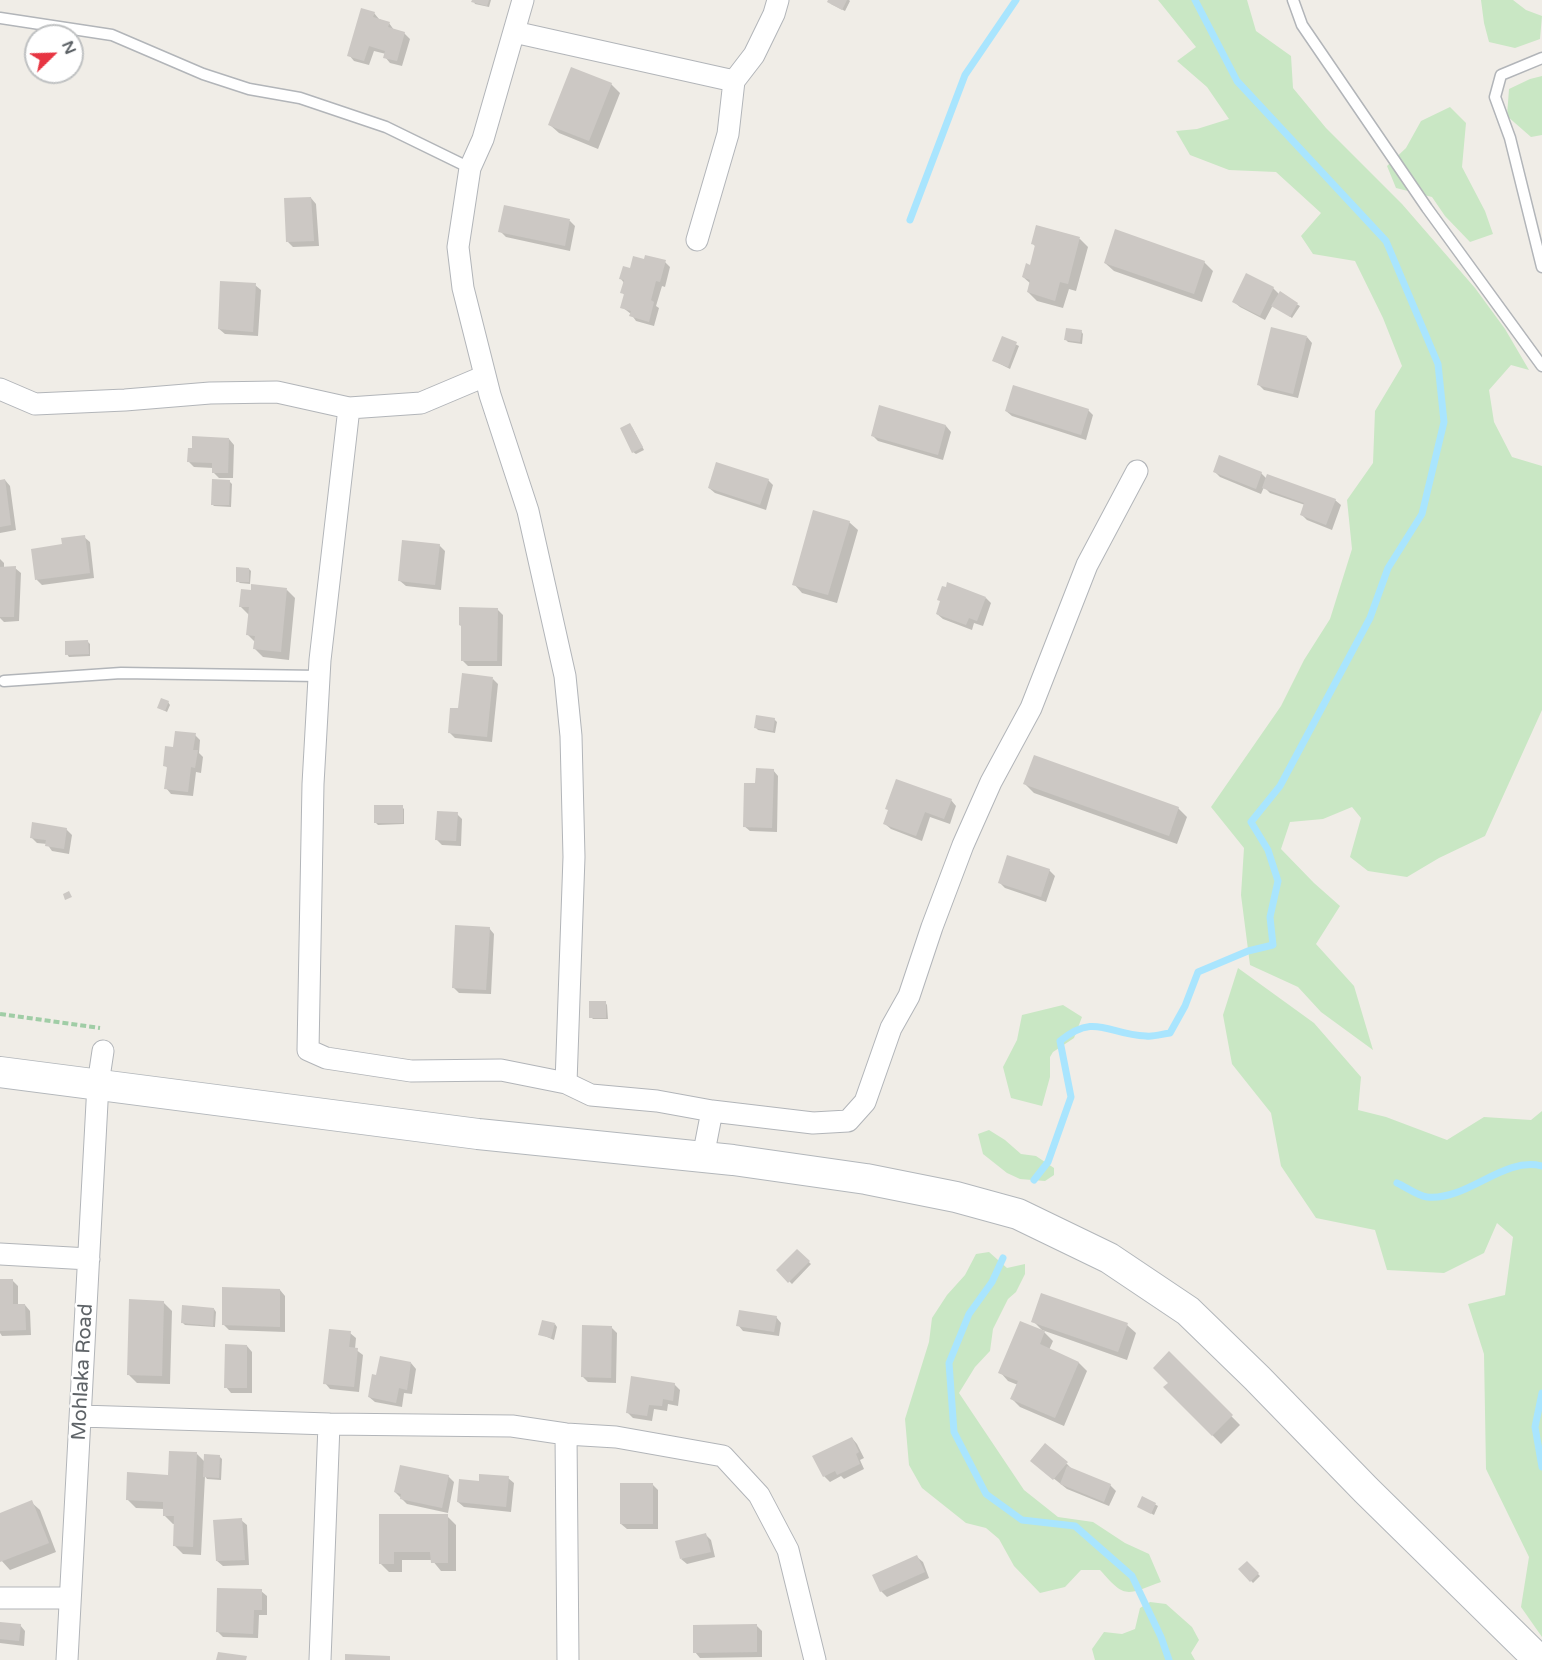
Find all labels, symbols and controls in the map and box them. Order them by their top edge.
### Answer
north arrow [24,24,84,84]
text: N [57,38,80,58]
street label: Mohlaka Road [67,1303,99,1441]

